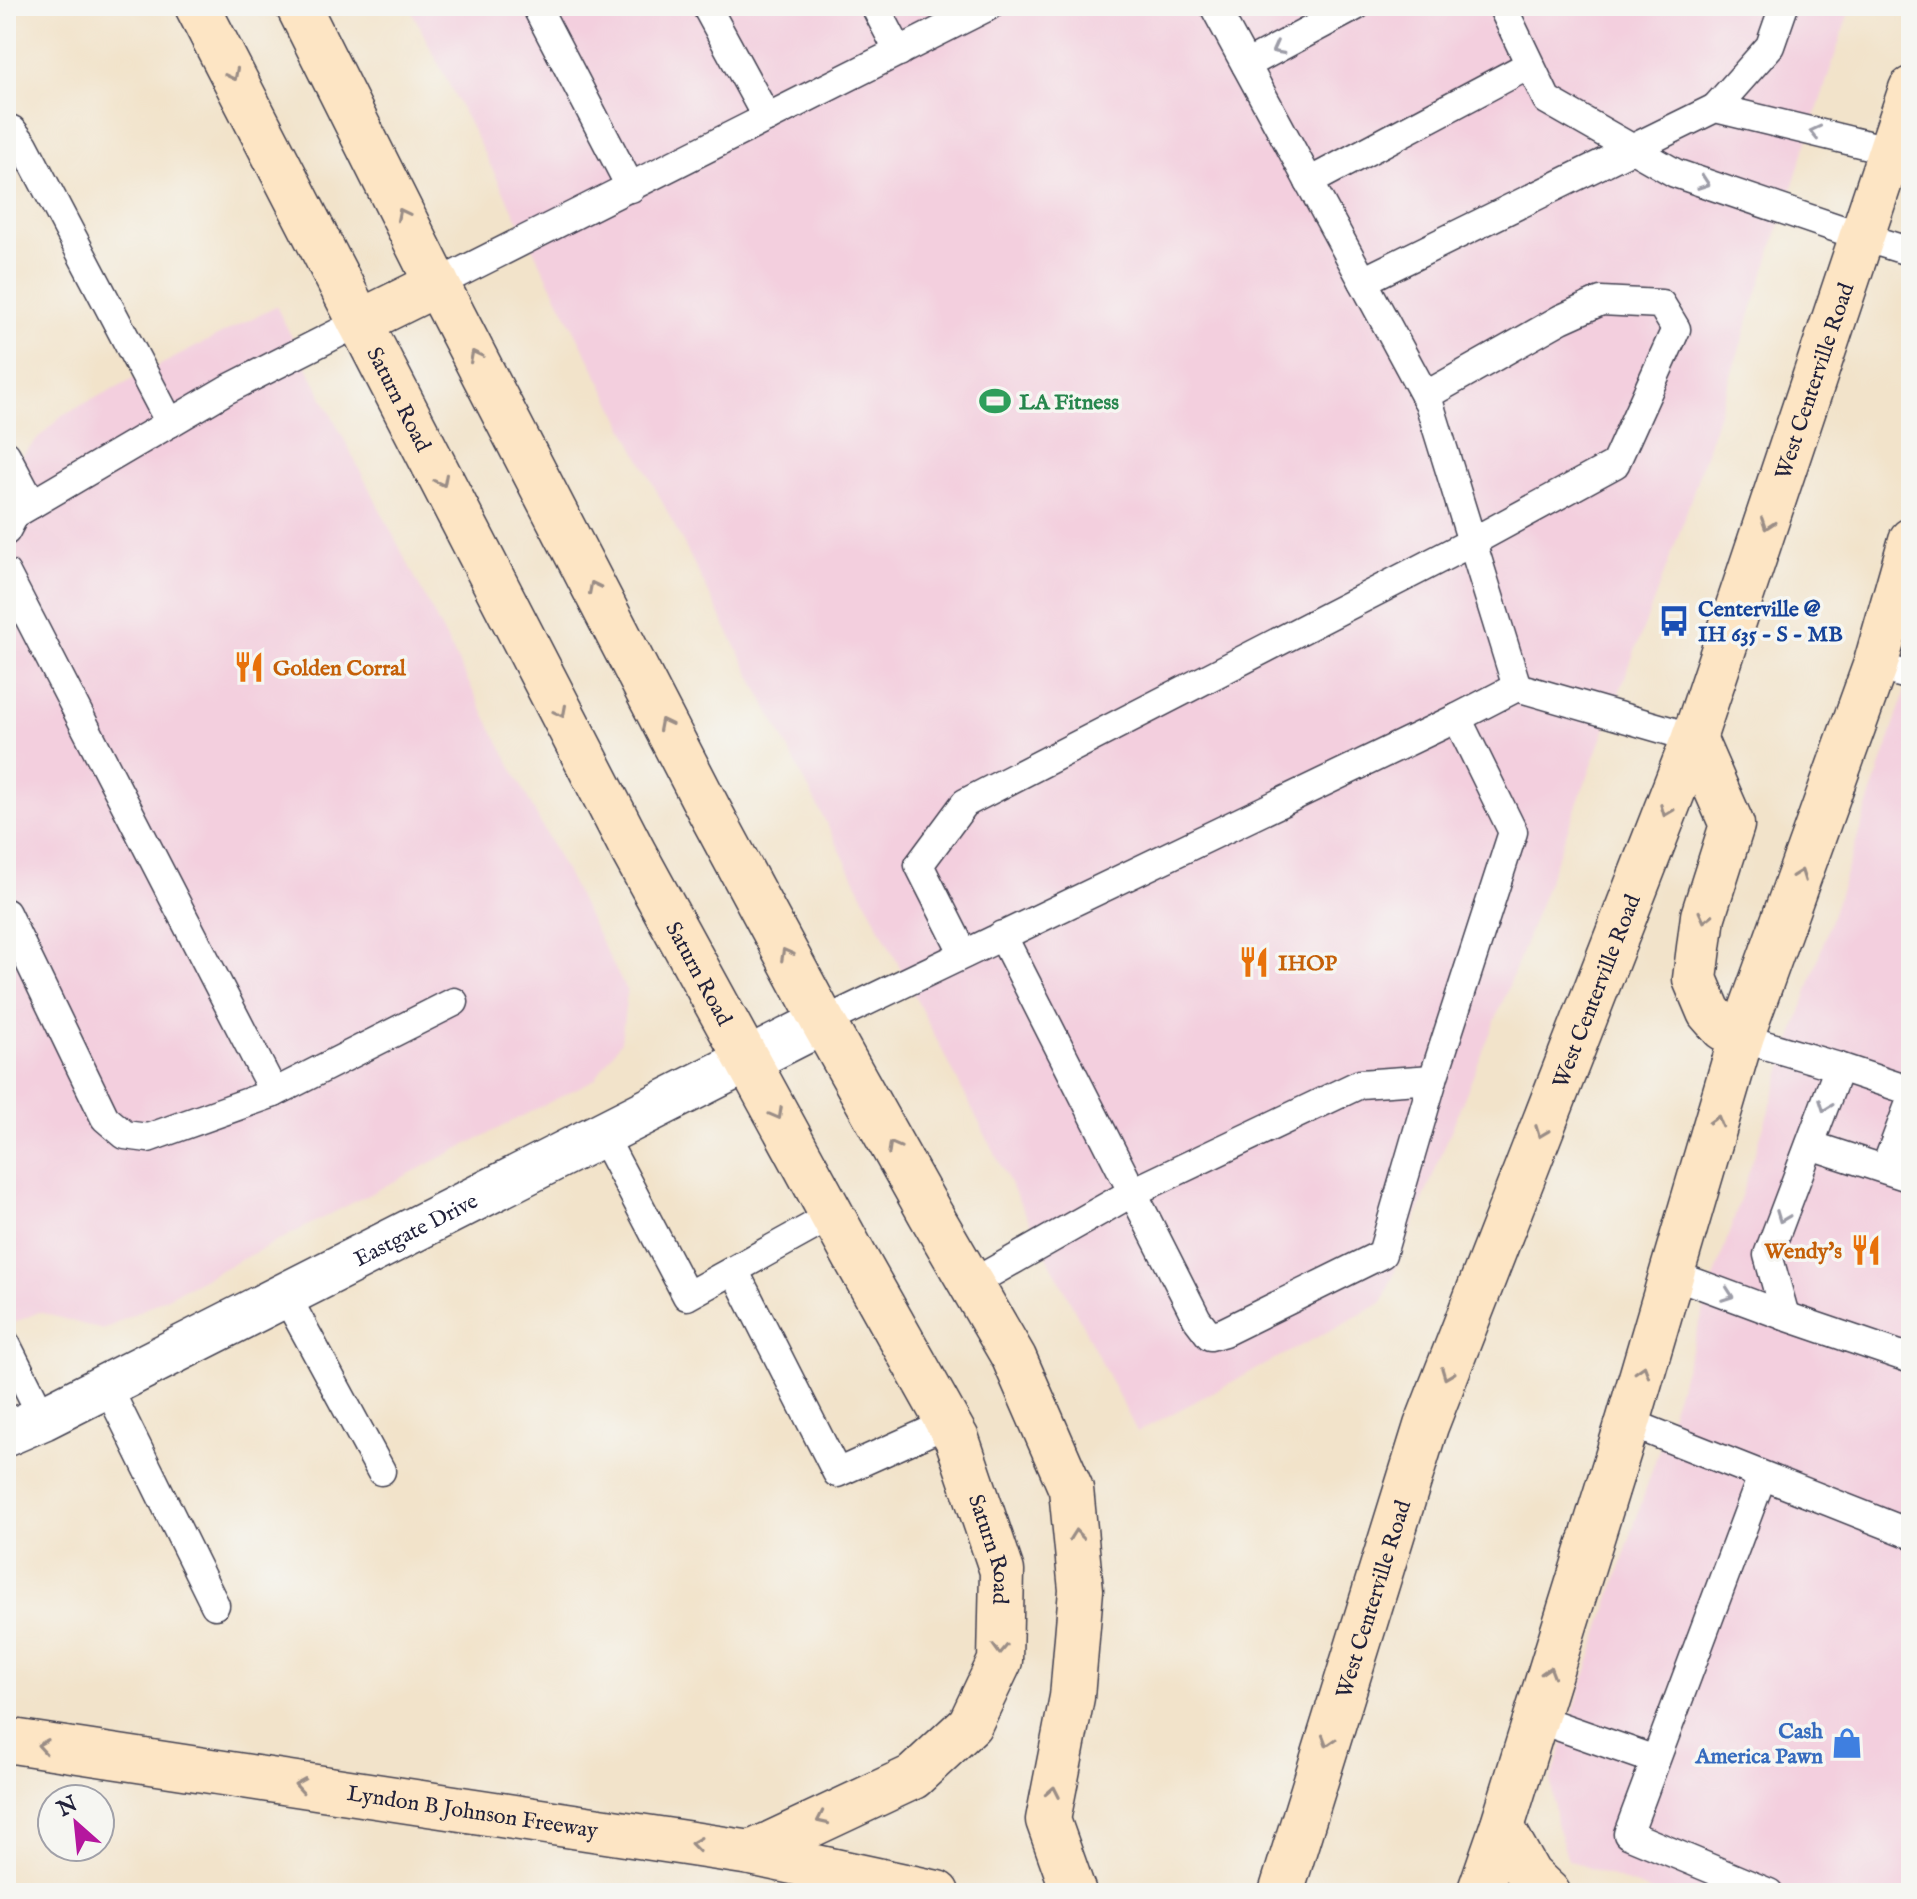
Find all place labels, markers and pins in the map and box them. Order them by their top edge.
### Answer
sports icon: LA Fitness [978,384,1012,418]
place label: LA Fitness [1019,389,1119,417]
place label: Centerville @ IH 635 - S - MB [1698,596,1843,649]
bus stop icon: Centerville @ IH 635 - S - MB [1657,604,1691,638]
restaurant icon: Golden Corral [232,650,266,684]
place label: Golden Corral [273,655,407,683]
restaurant icon: IHOP [1237,945,1271,979]
place label: IHOP [1278,950,1337,978]
restaurant icon: Wendy's [1849,1233,1883,1267]
place label: Wendy's [1763,1238,1842,1266]
place label: Cash America Pawn [1695,1718,1823,1771]
shop icon: Cash America Pawn [1830,1726,1864,1760]

